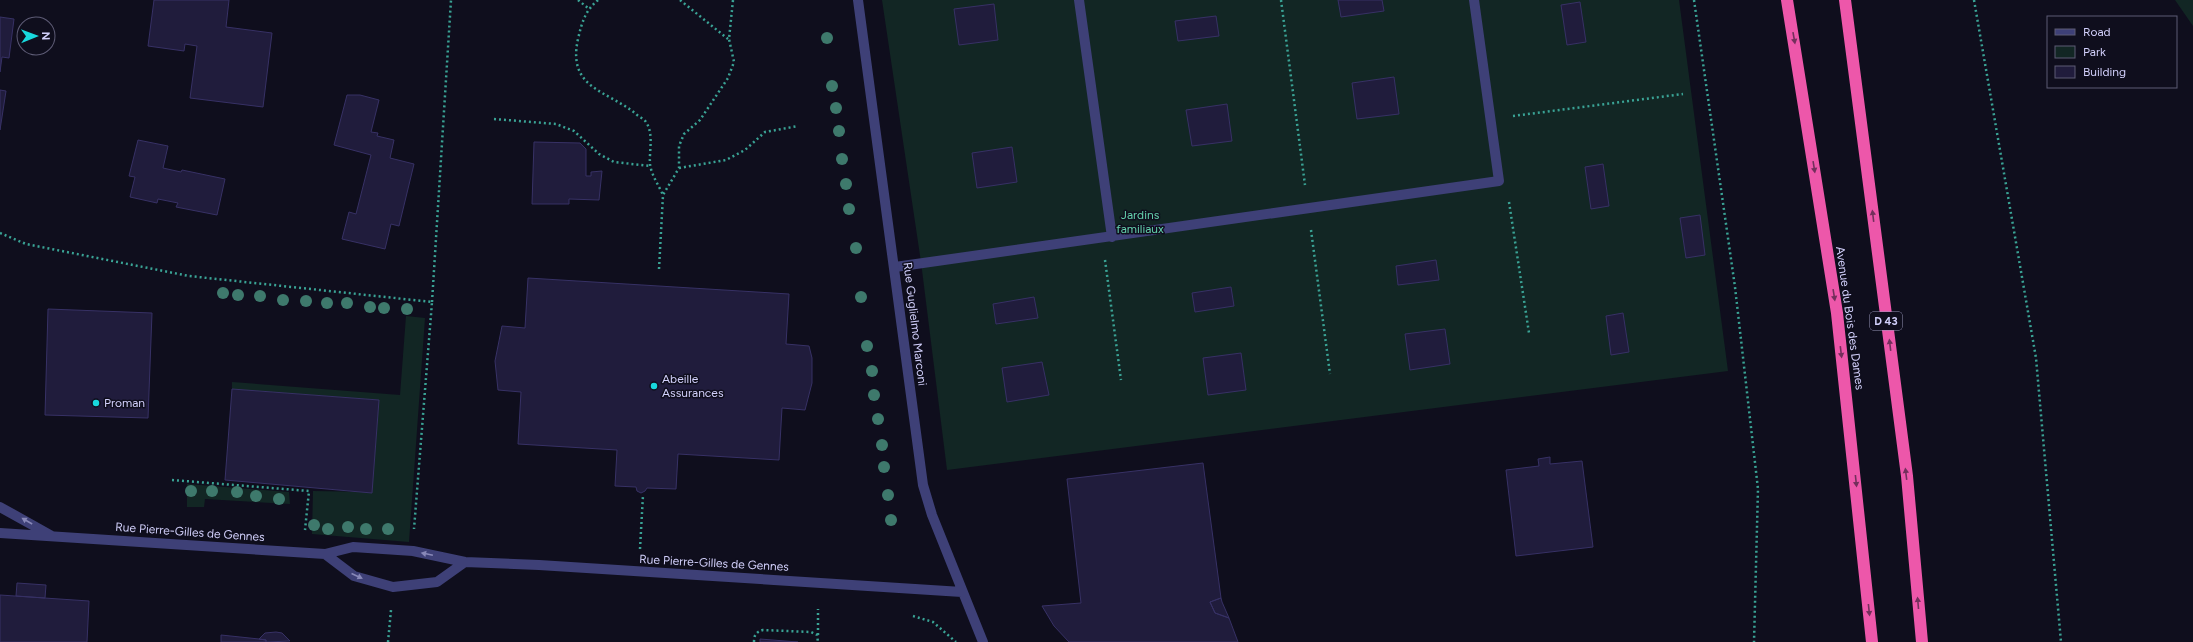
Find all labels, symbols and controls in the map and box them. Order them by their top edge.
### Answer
north arrow [16,16,56,56]
legend [2047,16,2177,88]
text: Road [2083,25,2111,39]
text: N [39,31,52,40]
one-way arrow [1791,32,1797,45]
text: Park [2083,45,2106,59]
text: Building [2083,65,2126,79]
one-way arrow [1811,161,1817,173]
park label: Jardins familiaux [1116,208,1164,236]
one-way arrow [1870,210,1876,222]
street label: Avenue du Bois des Dames [1833,245,1867,391]
street label: Rue Guglielmo Marconi [900,261,930,387]
one-way arrow [1831,289,1837,301]
road number: D 43 [1870,312,1902,330]
one-way arrow [1886,339,1893,351]
one-way arrow [1838,345,1844,358]
place label: Abeille Assurances [662,372,724,400]
marker: Abeille Assurances [649,381,659,391]
place label: Proman [104,396,145,410]
marker: Proman [91,398,101,408]
one-way arrow [1903,468,1909,480]
one-way arrow [1853,475,1859,487]
one-way arrow [21,518,33,525]
street label: Rue Pierre-Gilles de Gennes [115,520,266,544]
one-way arrow [420,550,433,556]
street label: Rue Pierre-Gilles de Gennes [639,552,790,574]
one-way arrow [351,572,363,579]
one-way arrow [1915,597,1922,609]
one-way arrow [1866,604,1873,616]

